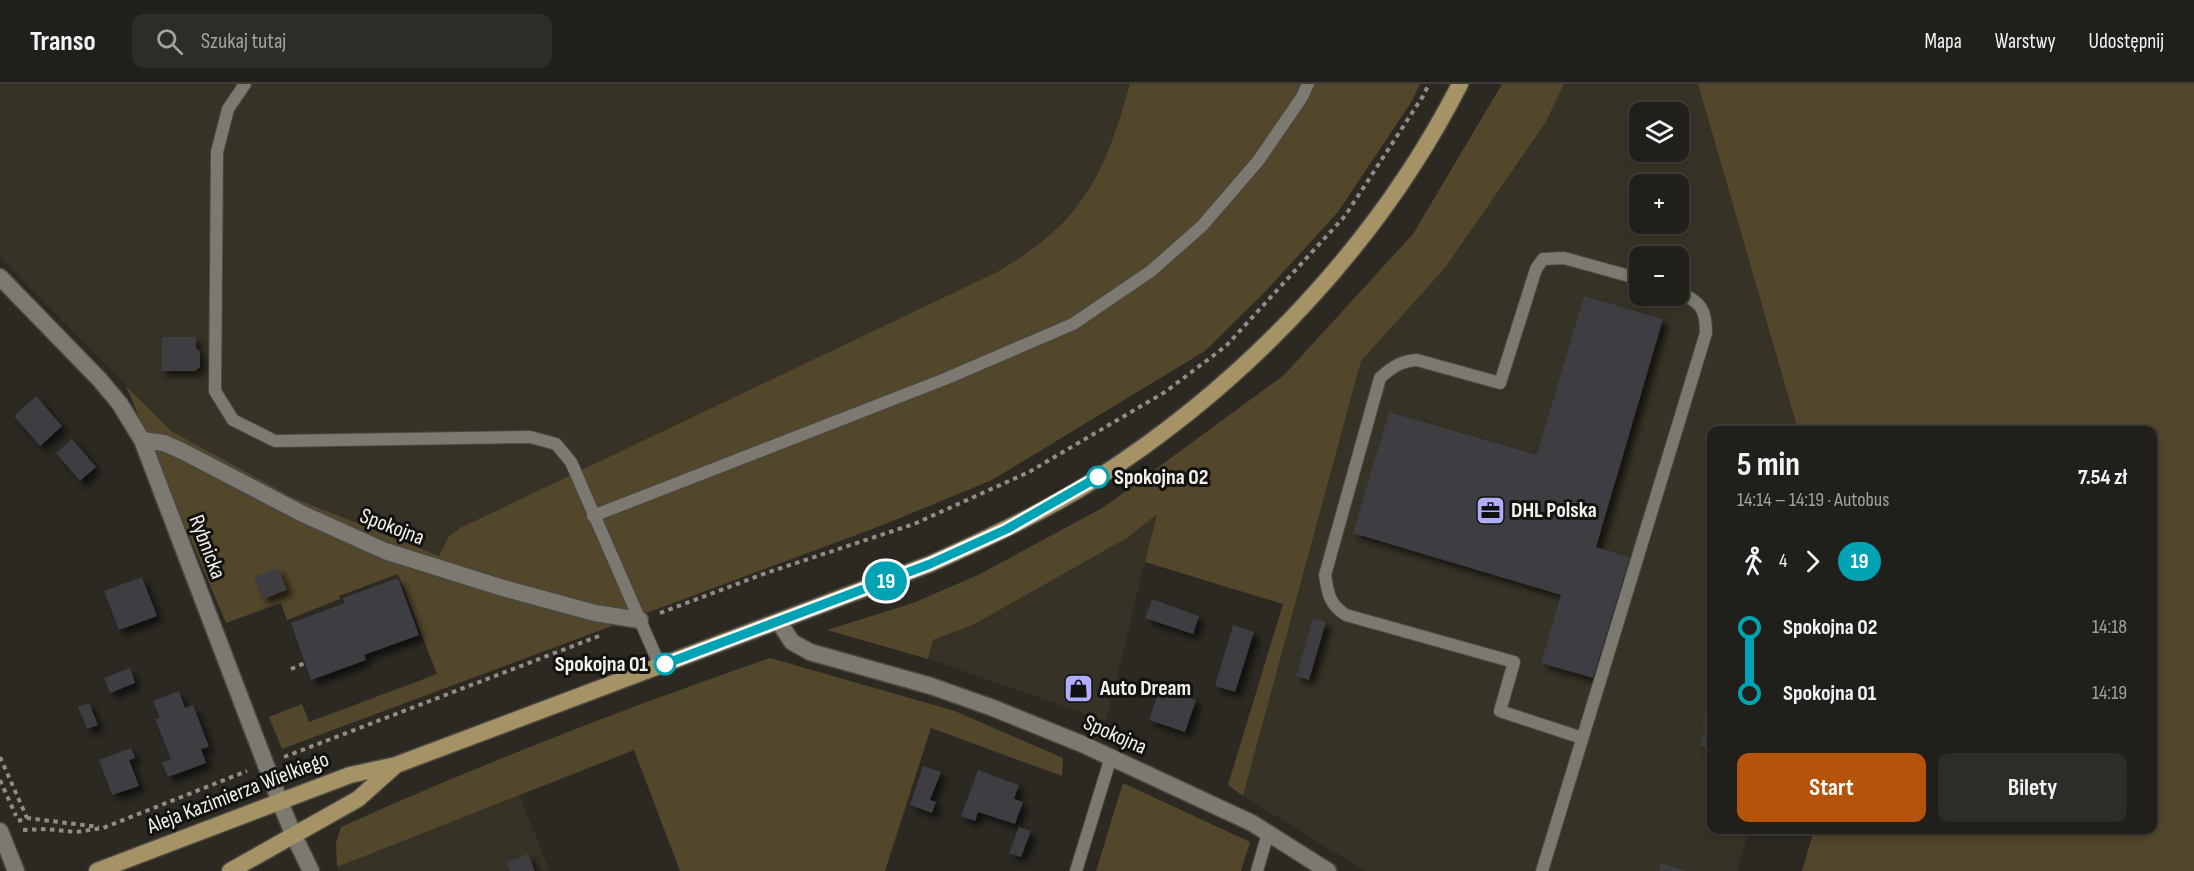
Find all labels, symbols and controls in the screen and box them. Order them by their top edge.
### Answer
search box [132,14,552,68]
text: Transo [30,25,96,58]
icon: search [153,25,186,58]
text: Szukaj tutaj [201,28,286,55]
text: Mapa [1924,29,1962,54]
text: Warstwy [1995,29,2056,54]
text: Udostępnij [2089,29,2164,54]
map controls [1629,102,1689,306]
button: layers [1629,102,1689,162]
button: + [1629,174,1689,234]
button: − [1629,246,1689,306]
text: 5 min [1737,445,1800,485]
place label: Spokojna 02 [1114,464,1208,491]
text: 7.54 zł [2078,464,2127,491]
marker: Spokojna 02 [1087,466,1109,488]
text: 14:14 – 14:19 · Autobus [1737,488,1889,512]
office icon: DHL Polska [1474,494,1506,526]
place label: DHL Polska [1511,497,1597,524]
street label: Spokojna [356,502,428,552]
street label: Rybnicka [182,511,232,583]
icon: walk [1737,545,1770,578]
icon: forward [1796,545,1829,578]
text: 4 [1779,549,1787,573]
text: 19 [1850,549,1869,574]
line badge: 19 [859,562,913,600]
text: 19 [877,569,895,594]
text: Spokojna 02 [1783,614,1877,641]
text: 14:18 [2092,615,2127,639]
place label: Spokojna 01 [555,651,648,678]
marker: Spokojna 01 [654,653,676,675]
shop icon: Auto Dream [1063,672,1095,704]
place label: Auto Dream [1099,675,1191,702]
text: Spokojna 01 [1783,680,1876,707]
text: 14:19 [2092,681,2127,705]
street label: Spokojna [1079,709,1151,761]
street label: Aleja Kazimierza Wielkiego [142,746,333,840]
button: Start [1737,753,1926,822]
button: Bilety [1938,753,2127,822]

